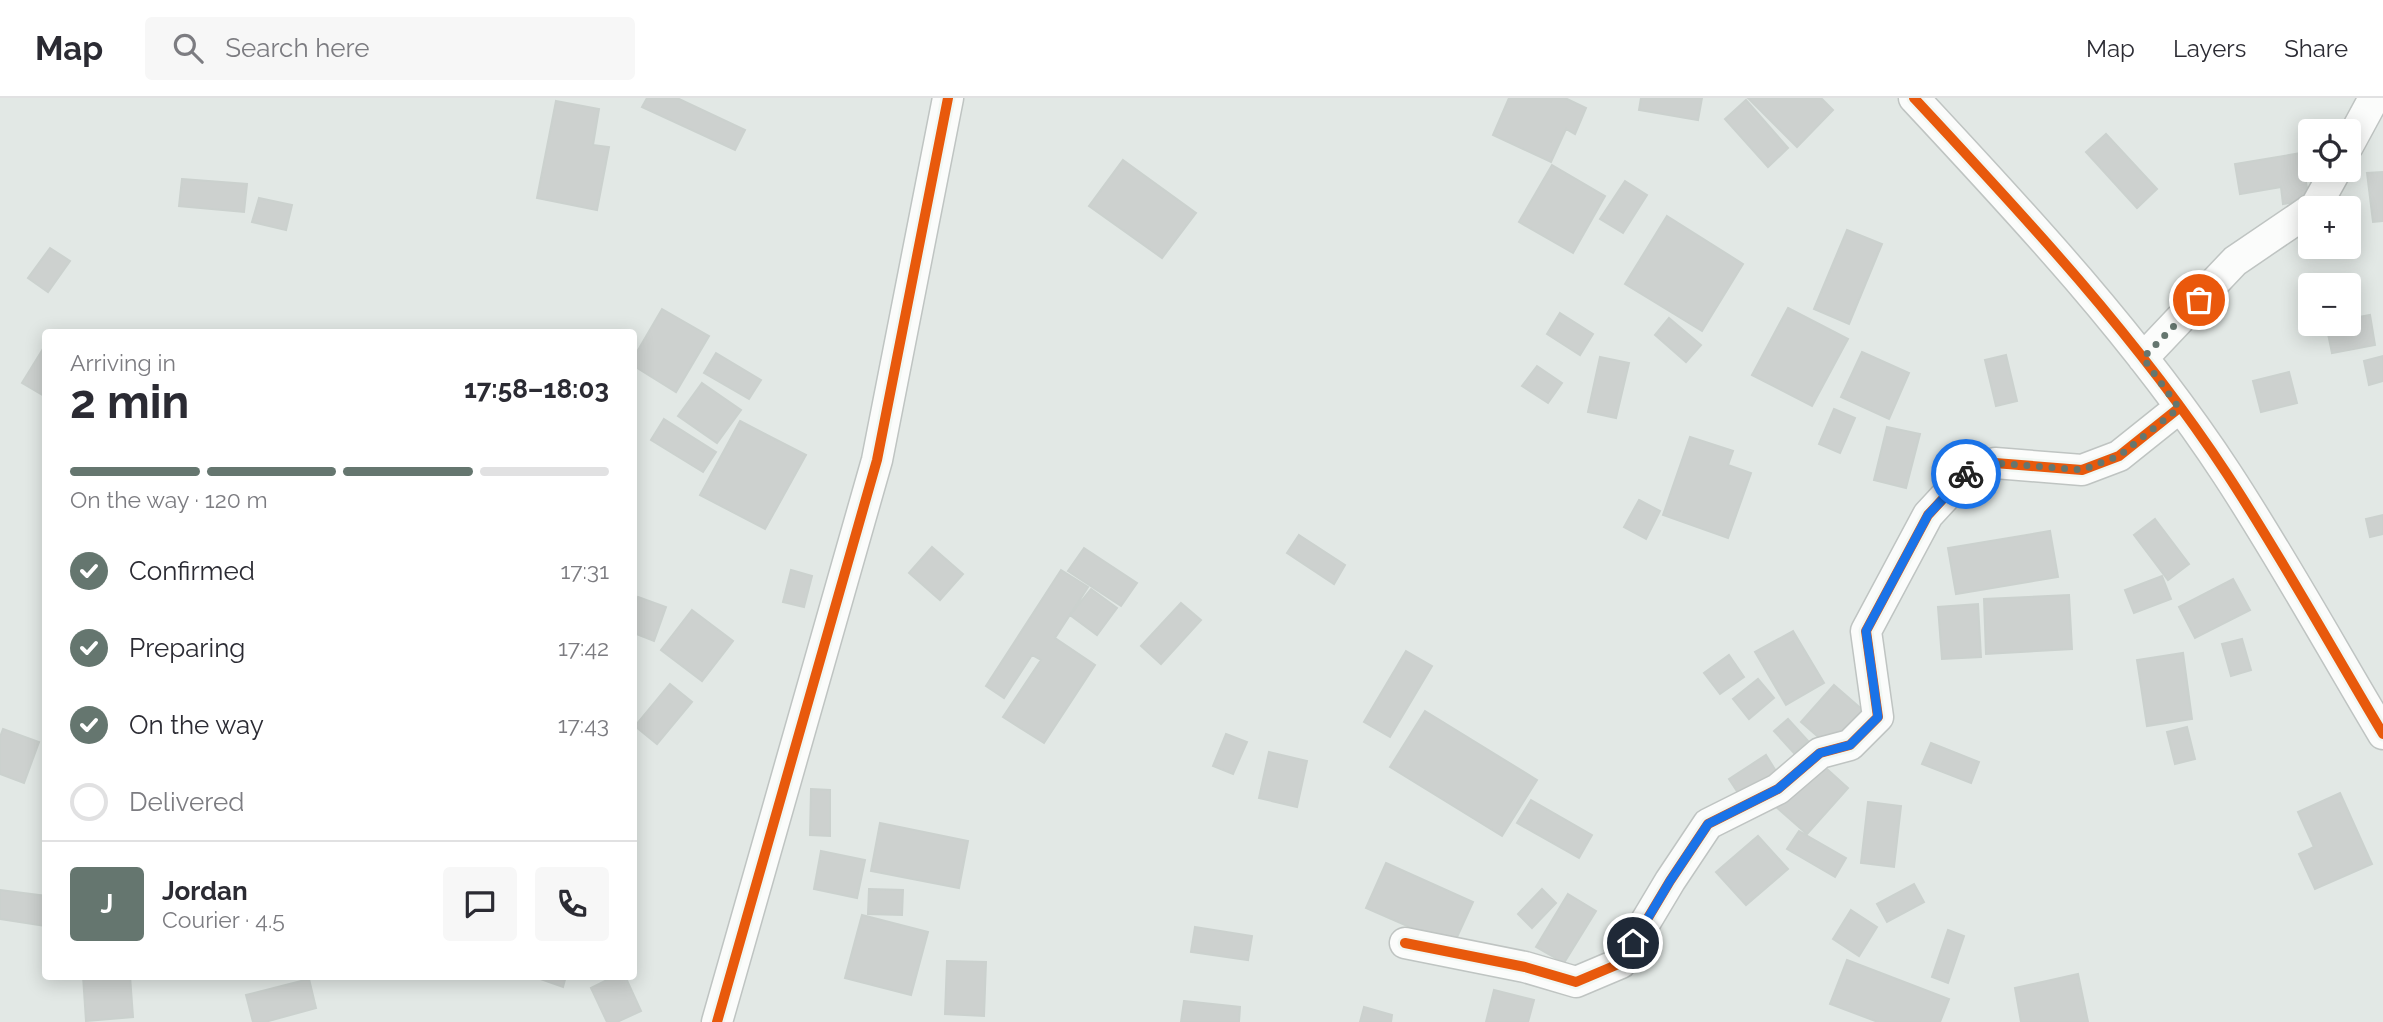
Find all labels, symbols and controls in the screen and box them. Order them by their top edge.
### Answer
search box [145,17,635,80]
text: Map [35,29,103,68]
icon: search [169,29,207,67]
text: Search here [225,33,370,63]
text: Map [2086,34,2135,63]
text: Layers [2173,34,2246,63]
text: Share [2284,34,2348,63]
map controls [2298,119,2361,336]
button: locate [2298,119,2361,182]
button: + [2298,196,2361,259]
pin [2169,270,2229,330]
button: − [2298,273,2361,336]
icon: bag [2180,281,2218,319]
text: Arriving in [70,349,176,376]
text: 17:58–18:03 [464,374,609,404]
text: 2 min [70,375,189,429]
courier [1931,439,2001,509]
icon: bike [1947,455,1985,493]
text: On the way · 120 m [70,486,268,513]
icon: check [70,552,108,590]
text: Confirmed [129,556,255,586]
text: 17:31 [561,557,609,584]
icon: check [70,629,108,667]
text: Preparing [129,633,245,663]
text: 17:42 [558,634,609,661]
icon: check [70,706,108,744]
text: On the way [129,710,264,740]
text: 17:43 [558,711,609,738]
text: Delivered [129,787,244,817]
button: chat [443,867,517,941]
button: phone [535,867,609,941]
text: Jordan [162,876,248,906]
text: J [101,889,113,919]
text: Courier · 4.5 [162,906,285,933]
pin [1603,913,1663,973]
icon: home [1614,924,1652,962]

